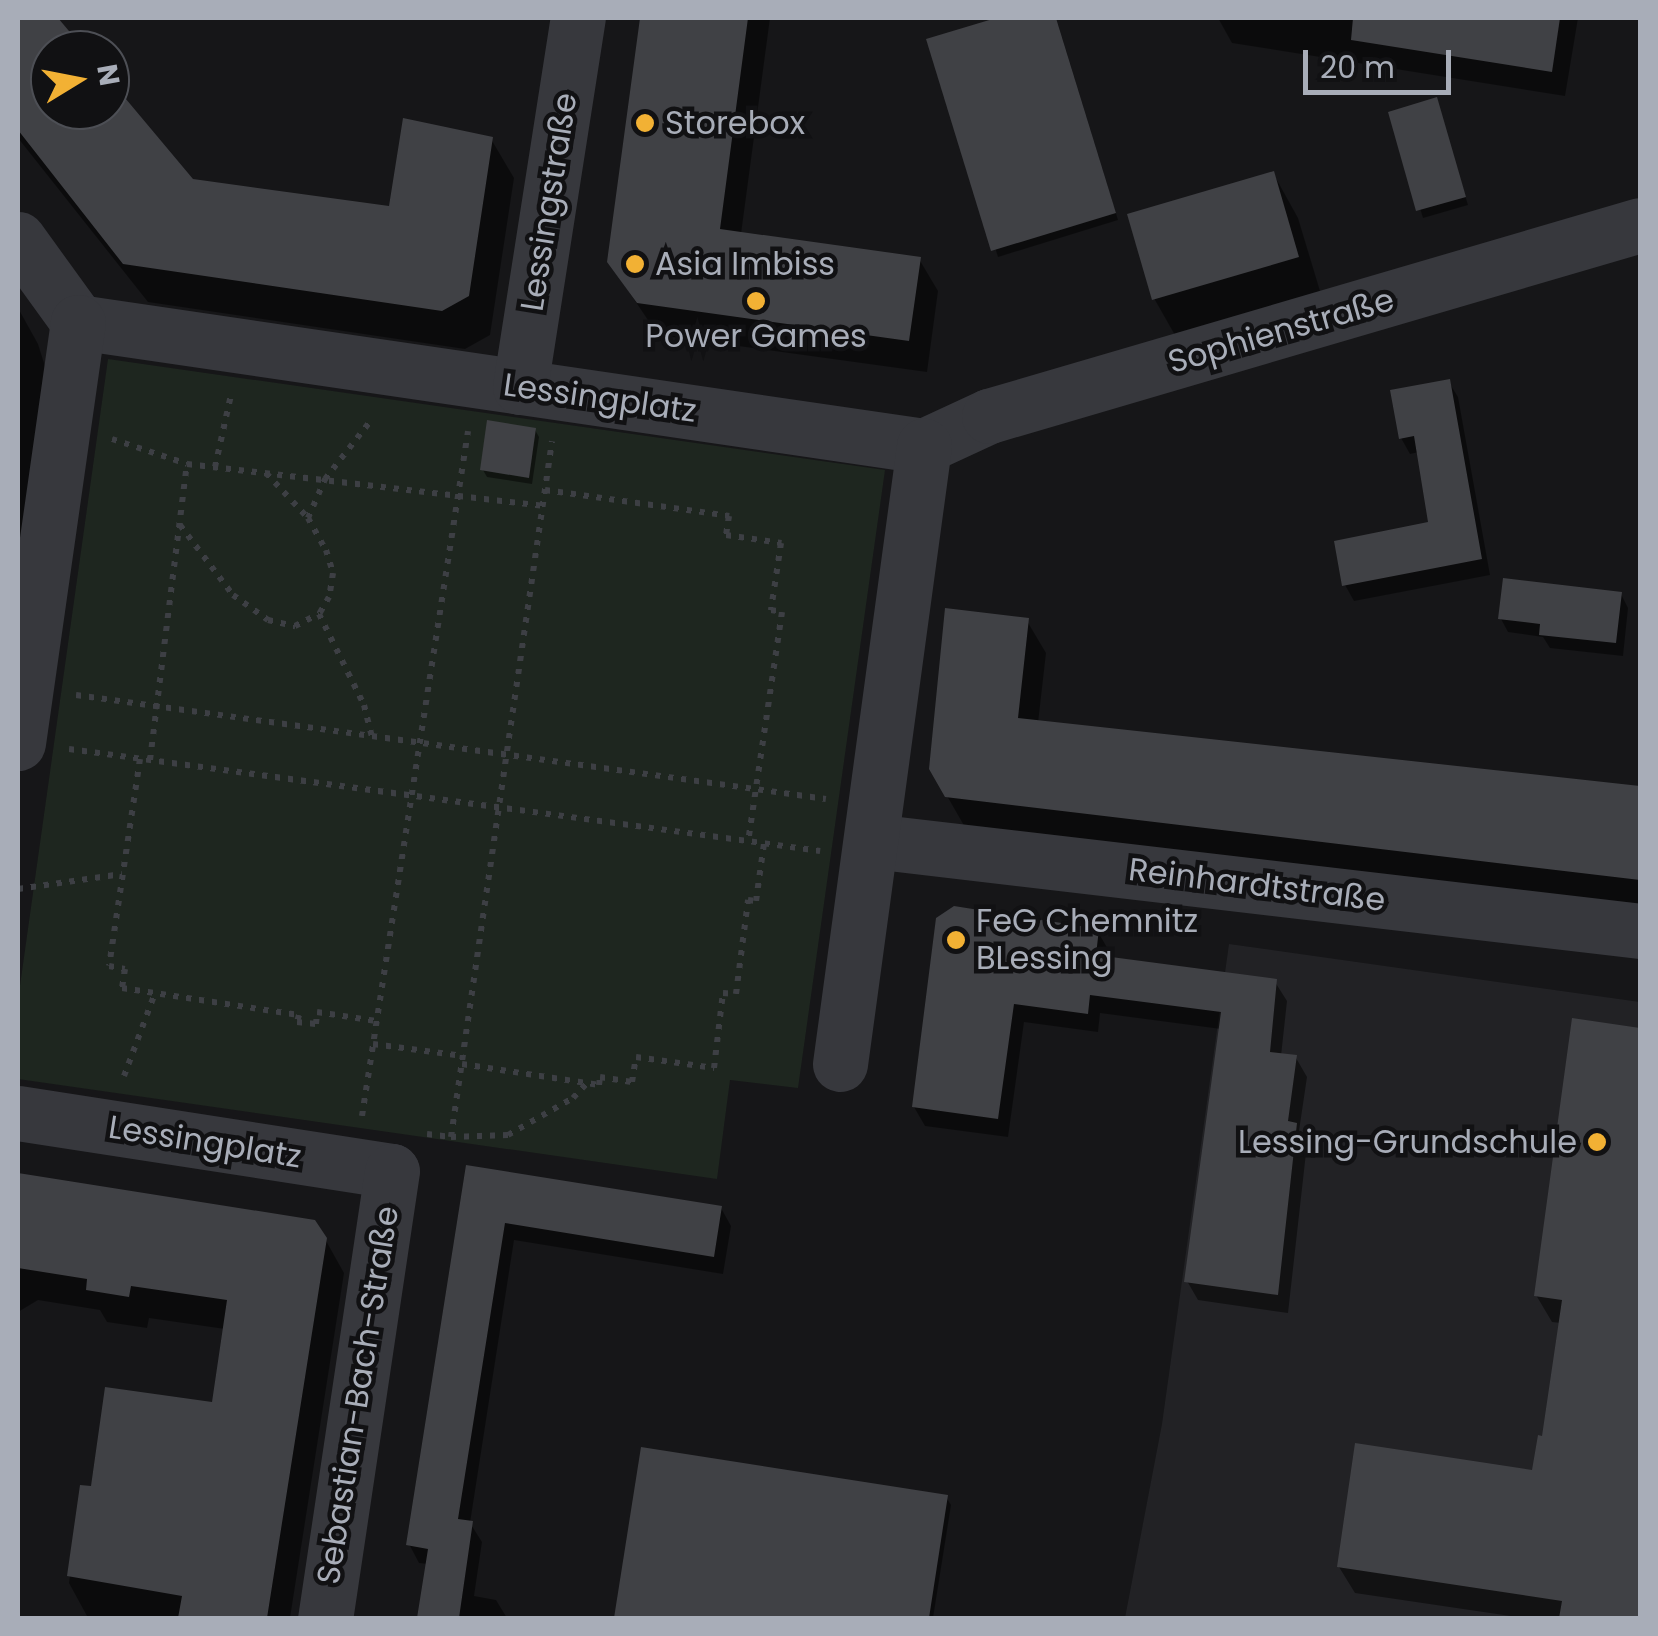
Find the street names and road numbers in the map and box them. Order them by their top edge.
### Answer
street label: Lessingstraße [513,90,585,314]
street label: Sophienstraße [1164,280,1398,382]
street label: Lessingplatz [501,365,699,431]
street label: Reinhardtstraße [1126,850,1388,920]
street label: Lessingplatz [106,1108,304,1176]
street label: Sebastian-Bach-Straße [309,1203,407,1587]

